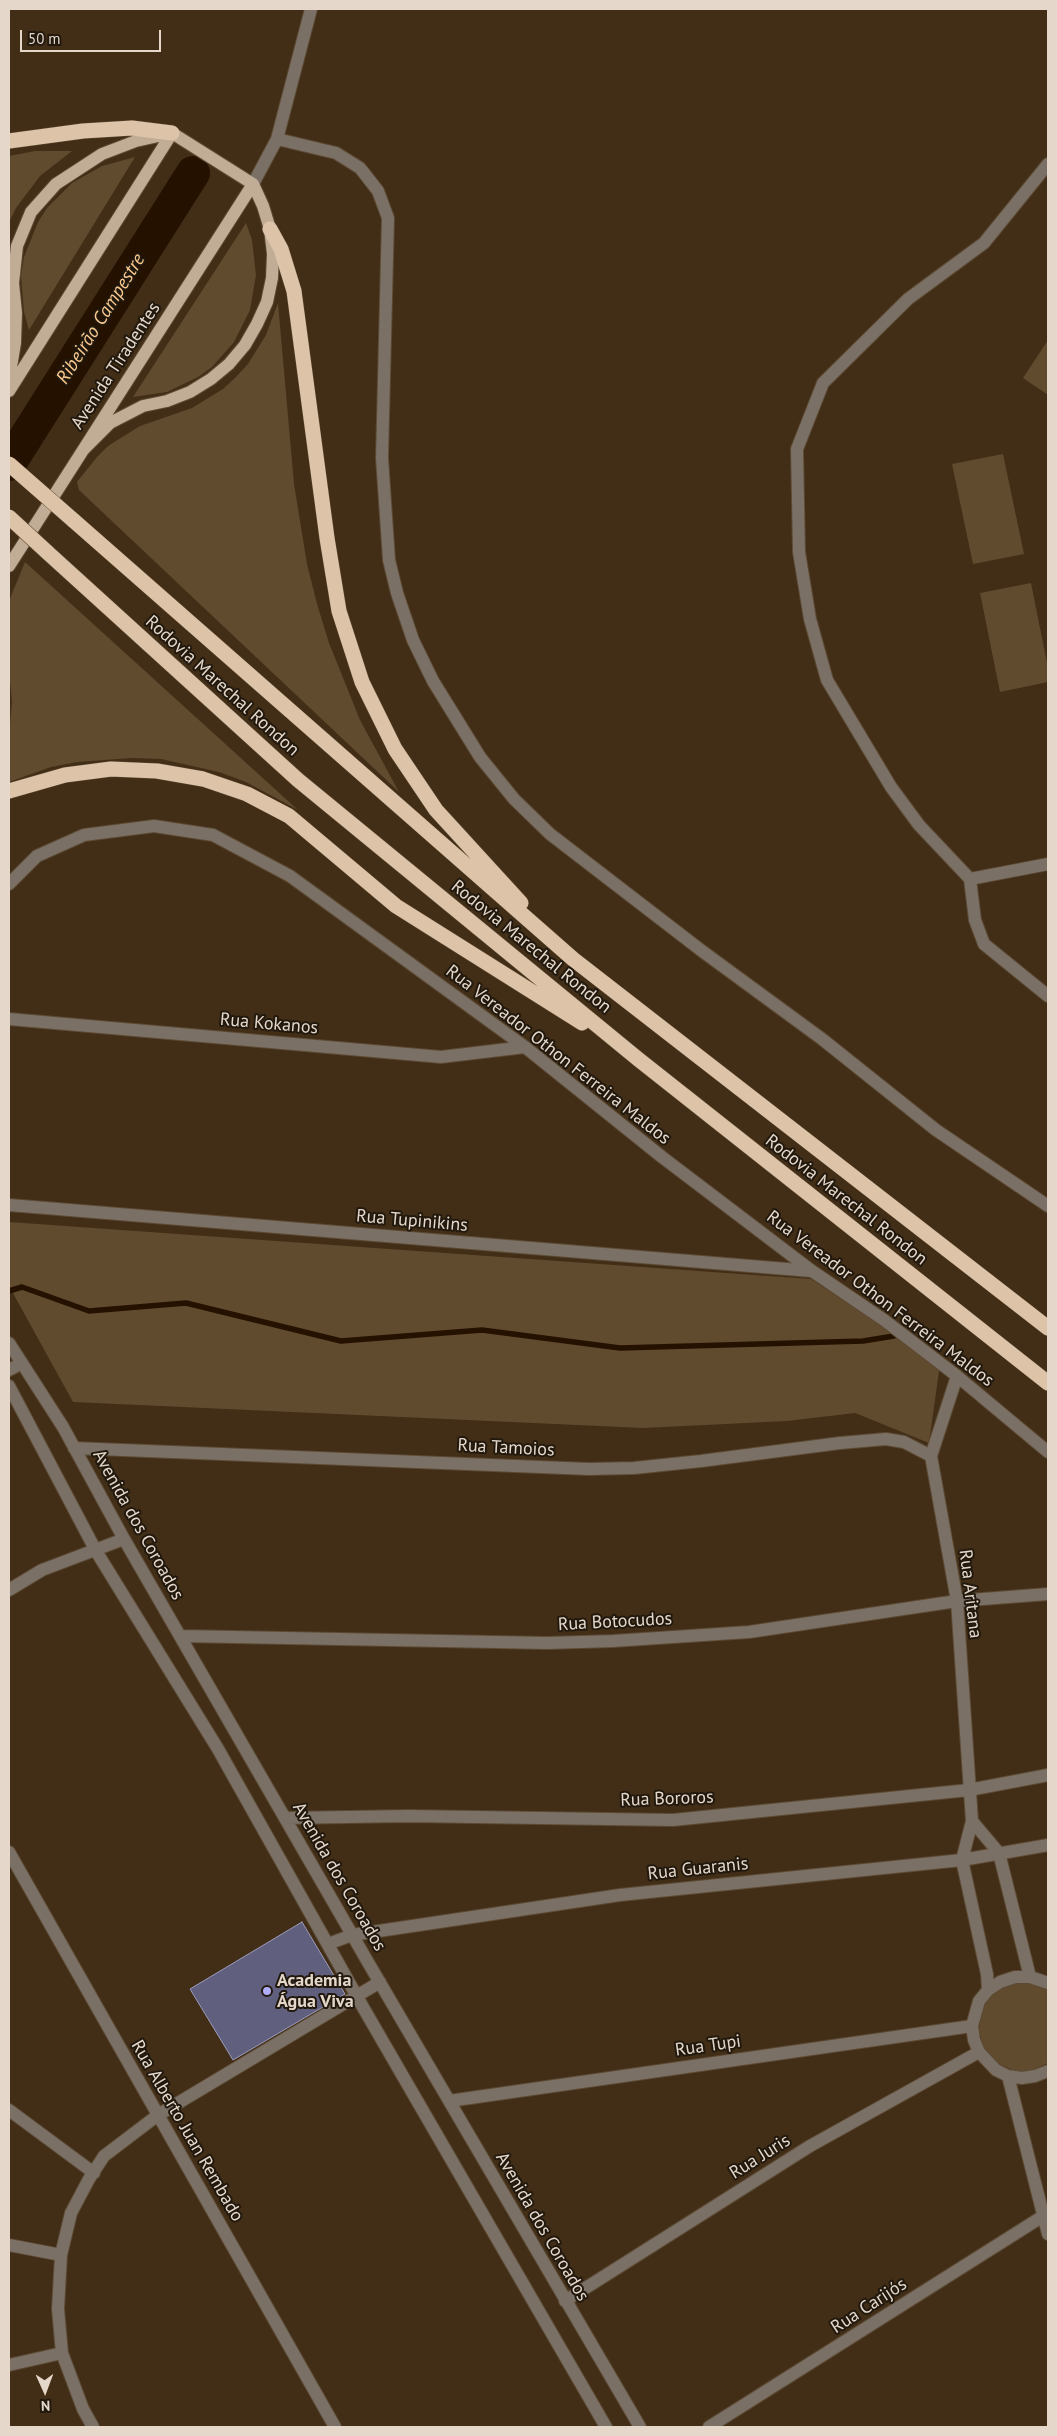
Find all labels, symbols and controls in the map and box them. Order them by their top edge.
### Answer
scale bar [22,20,164,52]
text: 50 m [28,29,61,48]
water label: Ribeirão Campestre [52,250,150,388]
street label: Avenida Tiradentes [67,299,165,433]
street label: Rodovia Marechal Rondon [141,611,303,761]
street label: Rodovia Marechal Rondon [447,876,615,1018]
street label: Rua Vereador Othon Ferreira Maldos [441,961,675,1149]
street label: Rua Kokanos [219,1009,319,1039]
street label: Rodovia Marechal Rondon [761,1130,931,1270]
street label: Rua Tupinikins [355,1205,469,1237]
street label: Rua Vereador Othon Ferreira Maldos [762,1206,998,1392]
street label: Rua Tamoios [457,1435,555,1461]
street label: Avenida dos Coroados [88,1446,188,1604]
street label: Rua Aritana [954,1548,986,1640]
street label: Rua Botocudos [557,1608,673,1636]
street label: Rua Bororos [620,1787,714,1811]
street label: Avenida dos Coroados [288,1799,390,1955]
street label: Rua Guaranis [647,1853,749,1885]
place label: Academia Água Viva [277,1970,354,2012]
marker: Academia Água Viva [261,1985,273,1997]
street label: Rua Tupi [674,2031,742,2061]
street label: Rua Alberto Juan Rembado [126,2037,248,2225]
street label: Rua Juris [726,2130,794,2184]
street label: Avenida dos Coroados [491,2149,593,2305]
street label: Rua Carijós [827,2274,911,2338]
north arrow [20,2366,70,2416]
text: N [41,2397,50,2415]

